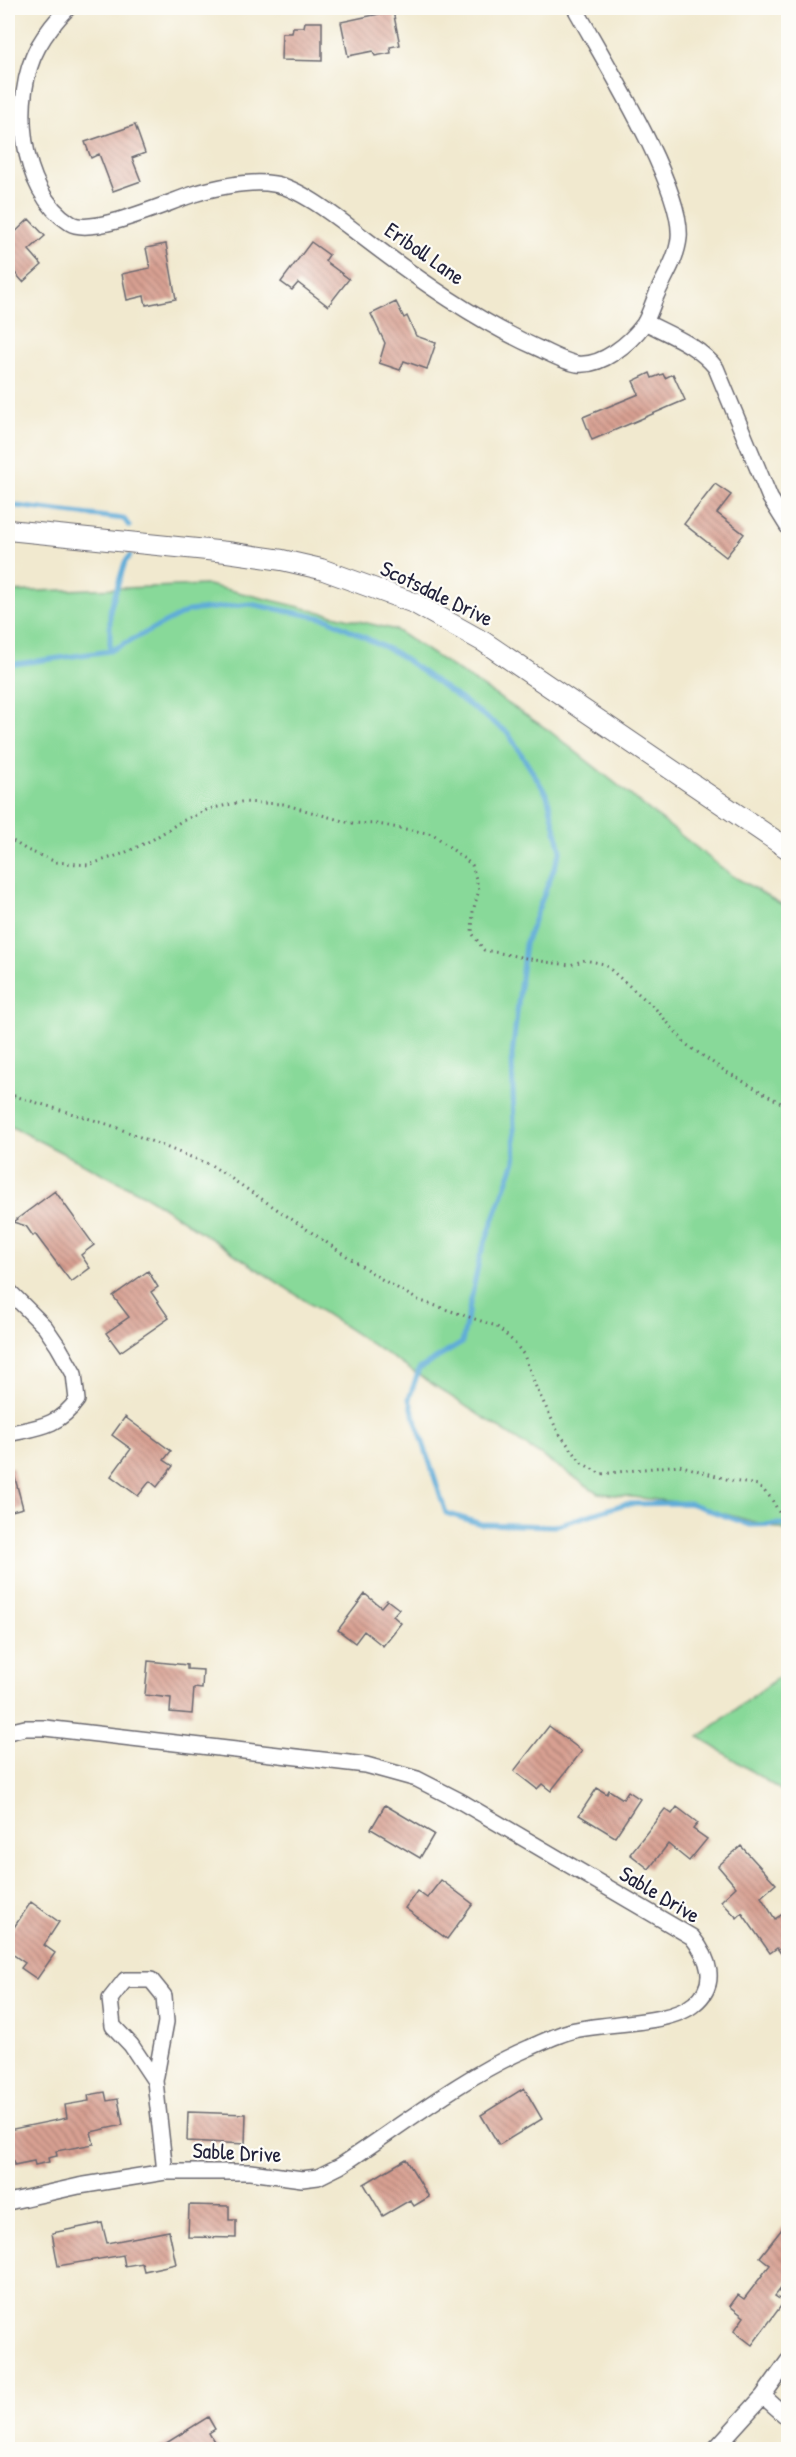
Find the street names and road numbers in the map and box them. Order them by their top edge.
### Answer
street label: Eriboll Lane [379,215,471,292]
street label: Scotsdale Drive [376,553,499,633]
street label: Sable Drive [614,1858,706,1930]
street label: Sable Drive [192,2135,282,2169]

